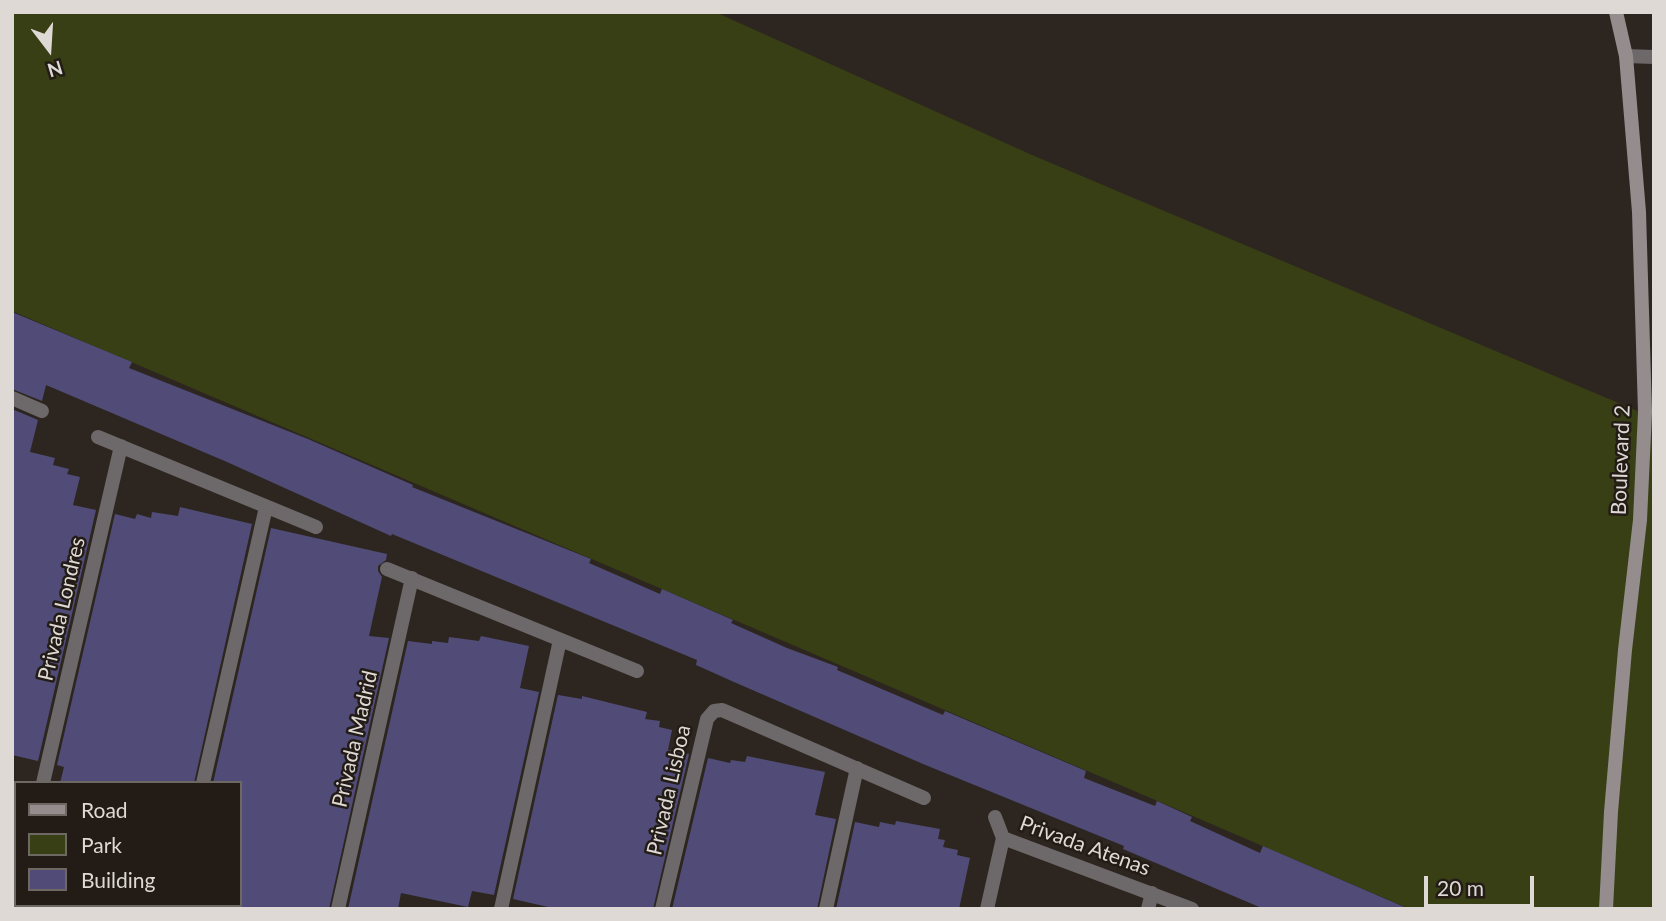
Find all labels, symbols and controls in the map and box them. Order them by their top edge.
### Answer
north arrow [14,14,84,84]
text: N [45,56,66,83]
street label: Boulevard 2 [1606,404,1636,516]
street label: Privada Londres [33,535,91,683]
street label: Privada Madrid [327,668,383,810]
street label: Privada Lisboa [642,723,696,857]
legend [14,781,242,907]
text: Road [81,797,128,822]
street label: Privada Atenas [1016,811,1154,881]
text: Park [81,832,122,857]
scale bar [1428,862,1538,906]
text: Building [81,867,156,892]
text: 20 m [1437,875,1484,900]

